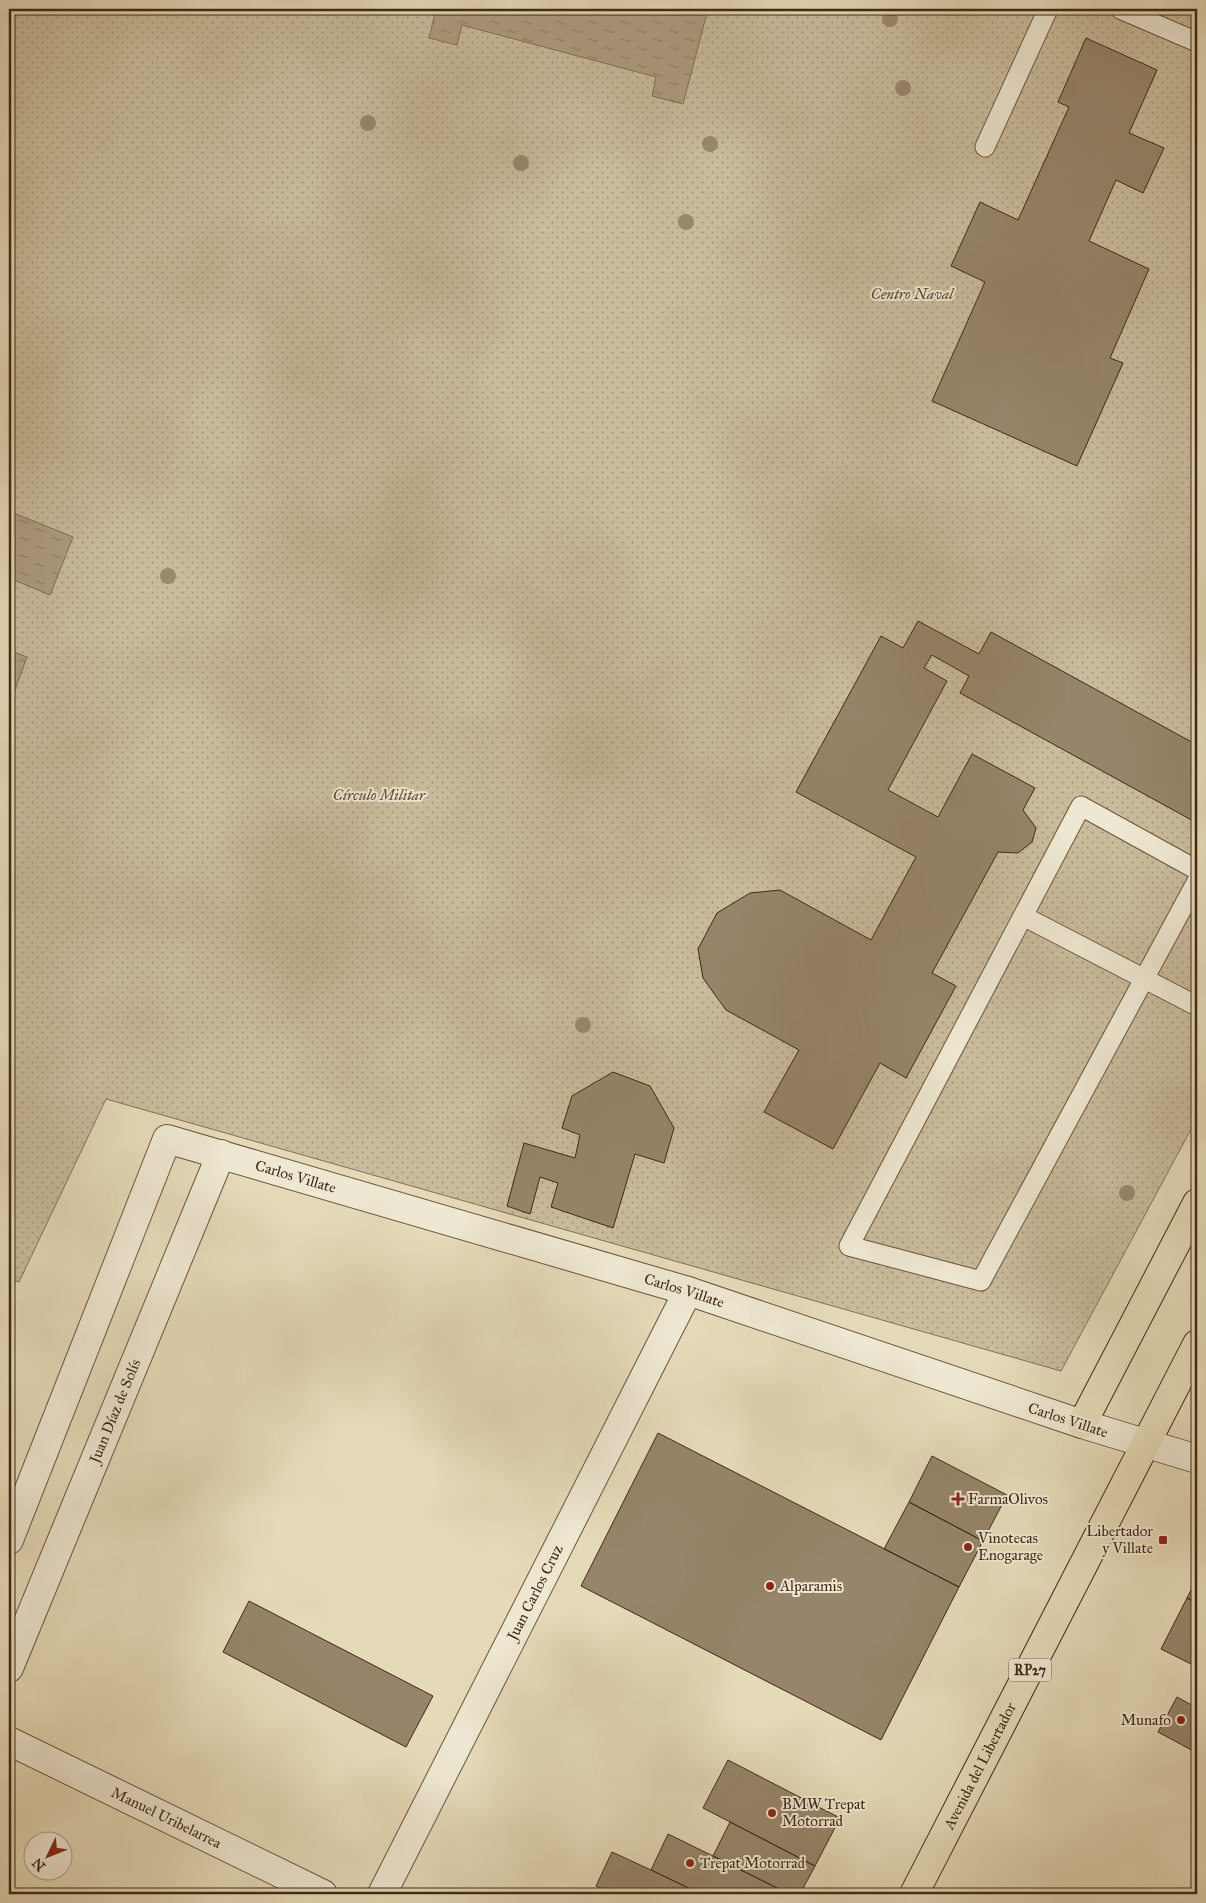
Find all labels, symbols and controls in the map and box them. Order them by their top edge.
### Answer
park label: Centro Naval [871,285,955,303]
park label: Círculo Militar [333,786,426,804]
street label: Carlos Villate [253,1156,338,1197]
street label: Carlos Villate [642,1270,727,1312]
street label: Juan Díaz de Solís [85,1356,144,1468]
street label: Carlos Villate [1026,1399,1110,1441]
place label: FarmaOlivos [968,1490,1048,1508]
marker: FarmaOlivos [952,1493,964,1505]
place label: Libertador y Villate [1086,1522,1153,1557]
place label: Vinotecas Enogarage [977,1529,1043,1564]
marker: Libertador y Villate [1157,1534,1169,1546]
marker: Vinotecas Enogarage [962,1541,974,1553]
street label: Juan Carlos Cruz [502,1542,567,1646]
place label: Alparamis [779,1577,842,1595]
marker: Alparamis [764,1580,776,1592]
road number: RP27 [1009,1658,1051,1682]
street label: Avenida del Libertador [939,1699,1020,1833]
place label: Munafo [1121,1711,1171,1729]
marker: Munafo [1175,1714,1187,1726]
street label: Manuel Uribelarrea [108,1783,225,1852]
place label: BMW Trepat Motorrad [782,1795,866,1830]
marker: BMW Trepat Motorrad [766,1807,778,1819]
north arrow [22,1830,72,1880]
text: N [29,1854,49,1875]
place label: Trepat Motorrad [700,1854,806,1872]
marker: Trepat Motorrad [684,1857,696,1869]

